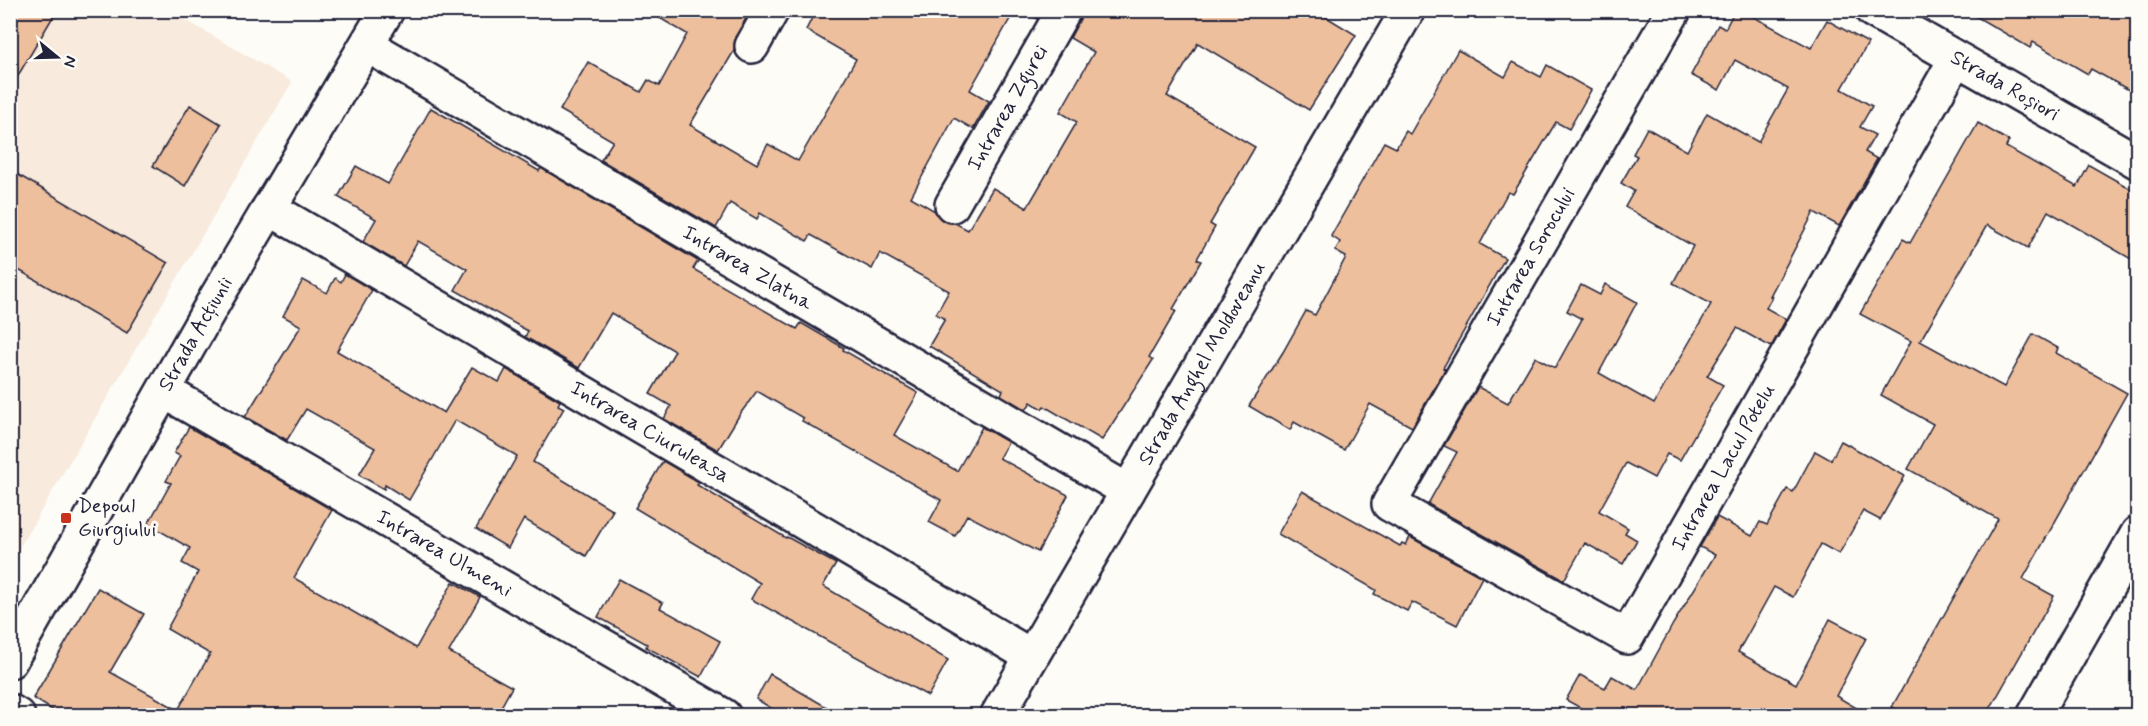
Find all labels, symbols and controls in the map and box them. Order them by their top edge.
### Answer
north arrow [27,27,87,87]
street label: Intrarea Zgurei [961,40,1055,176]
street label: Strada Roșiori [1945,44,2065,128]
text: N [58,53,81,70]
street label: Intrarea Sorocului [1480,182,1582,331]
street label: Intrarea Zlatna [677,219,818,317]
street label: Strada Anghel Moldoveanu [1132,256,1273,470]
street label: Strada Acțiunii [152,271,240,397]
street label: Intrarea Ciuruleasa [565,374,735,490]
street label: Intrarea Lacul Potelu [1665,379,1782,556]
place label: Depoul Giurgiului [78,492,157,545]
street label: Intrarea Ulmeni [371,503,518,604]
marker: Depoul Giurgiului [59,511,73,525]

